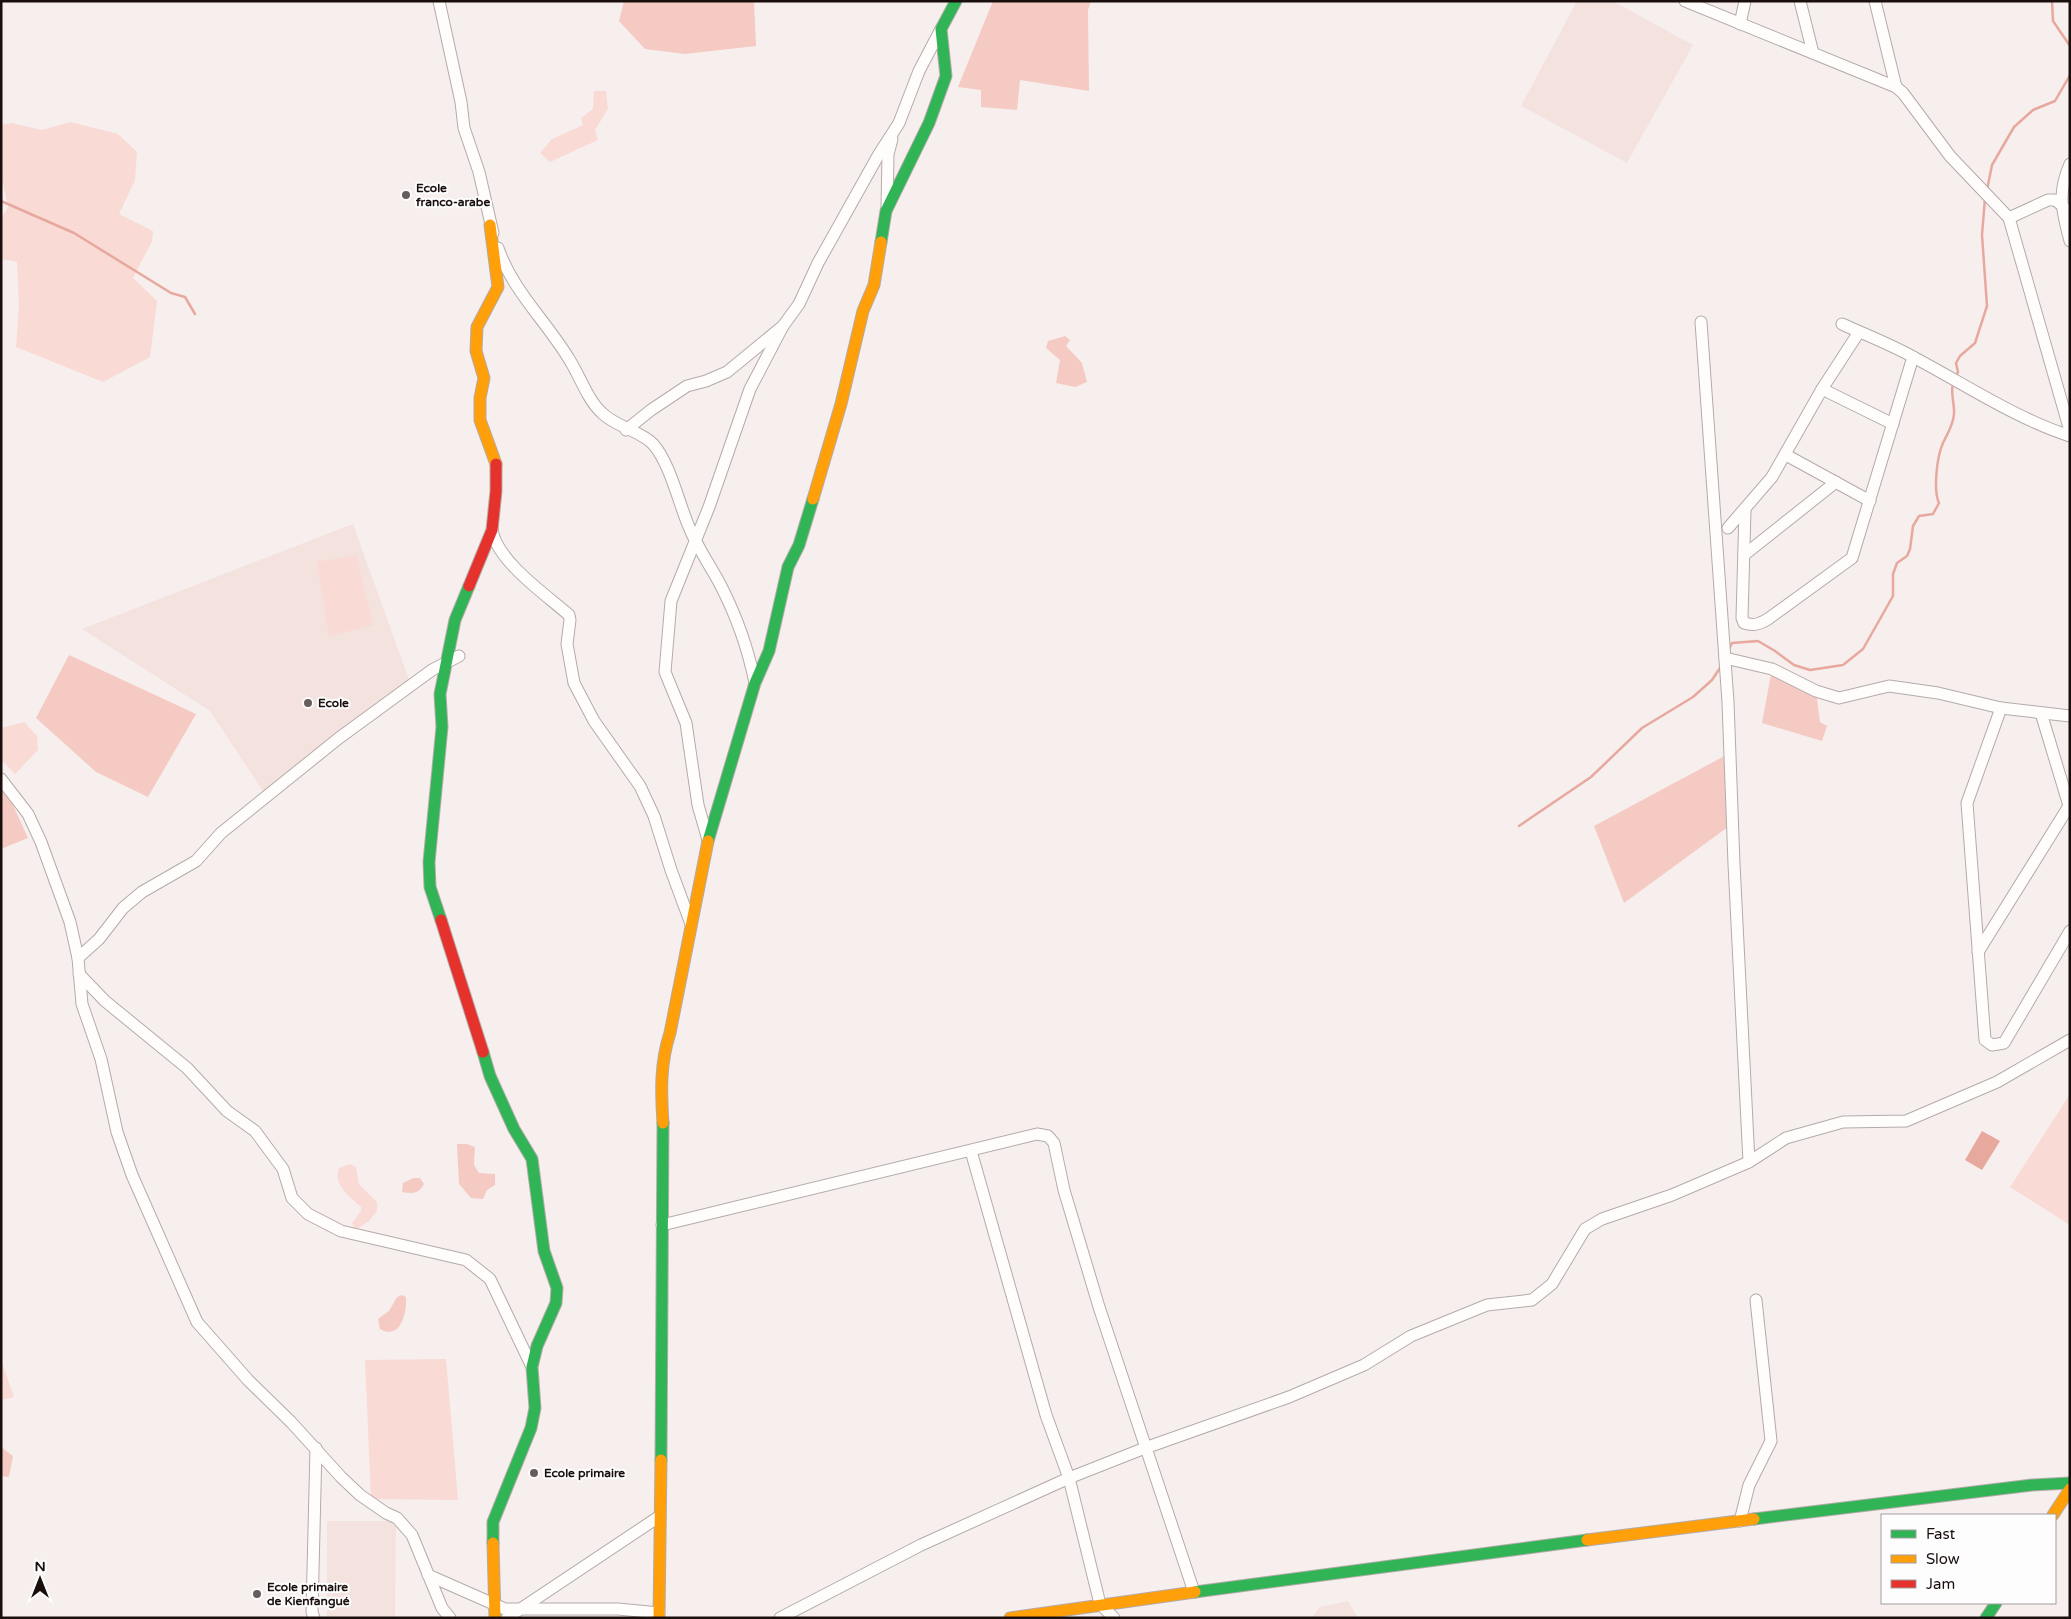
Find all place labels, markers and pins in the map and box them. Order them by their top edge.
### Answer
place label: Ecole franco-arabe [415,181,490,209]
marker: Ecole franco-arabe [400,189,412,201]
place label: Ecole [318,696,349,710]
marker: Ecole [302,697,314,709]
place label: Ecole primaire [544,1466,625,1481]
marker: Ecole primaire [528,1467,540,1479]
place label: Ecole primaire de Kienfangué [267,1580,350,1609]
marker: Ecole primaire de Kienfangué [251,1588,263,1600]

